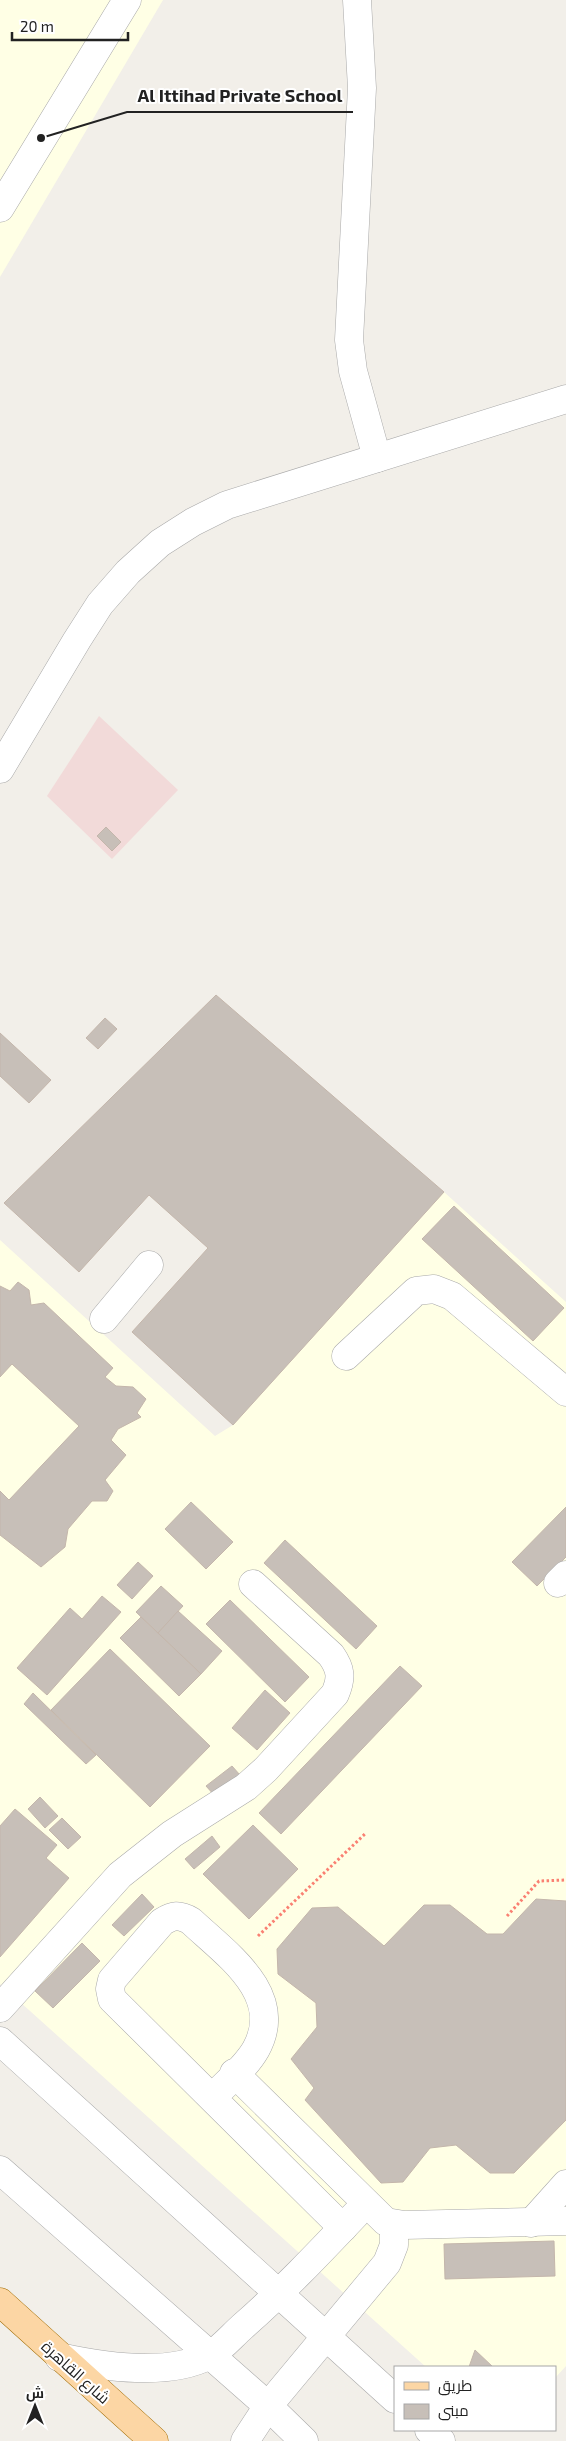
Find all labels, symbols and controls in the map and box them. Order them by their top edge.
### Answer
scale bar [12,10,129,42]
text: 20 m [20,17,54,35]
callout: Al Ittihad Private School [127,79,353,112]
text: Al Ittihad Private School [137,84,343,106]
street label: شارع القاهرة [36,2336,114,2409]
legend [394,2366,556,2431]
text: طريق [438,2376,472,2396]
north arrow [10,2381,60,2431]
text: ش [26,2384,44,2402]
text: مبنى [438,2401,469,2421]

